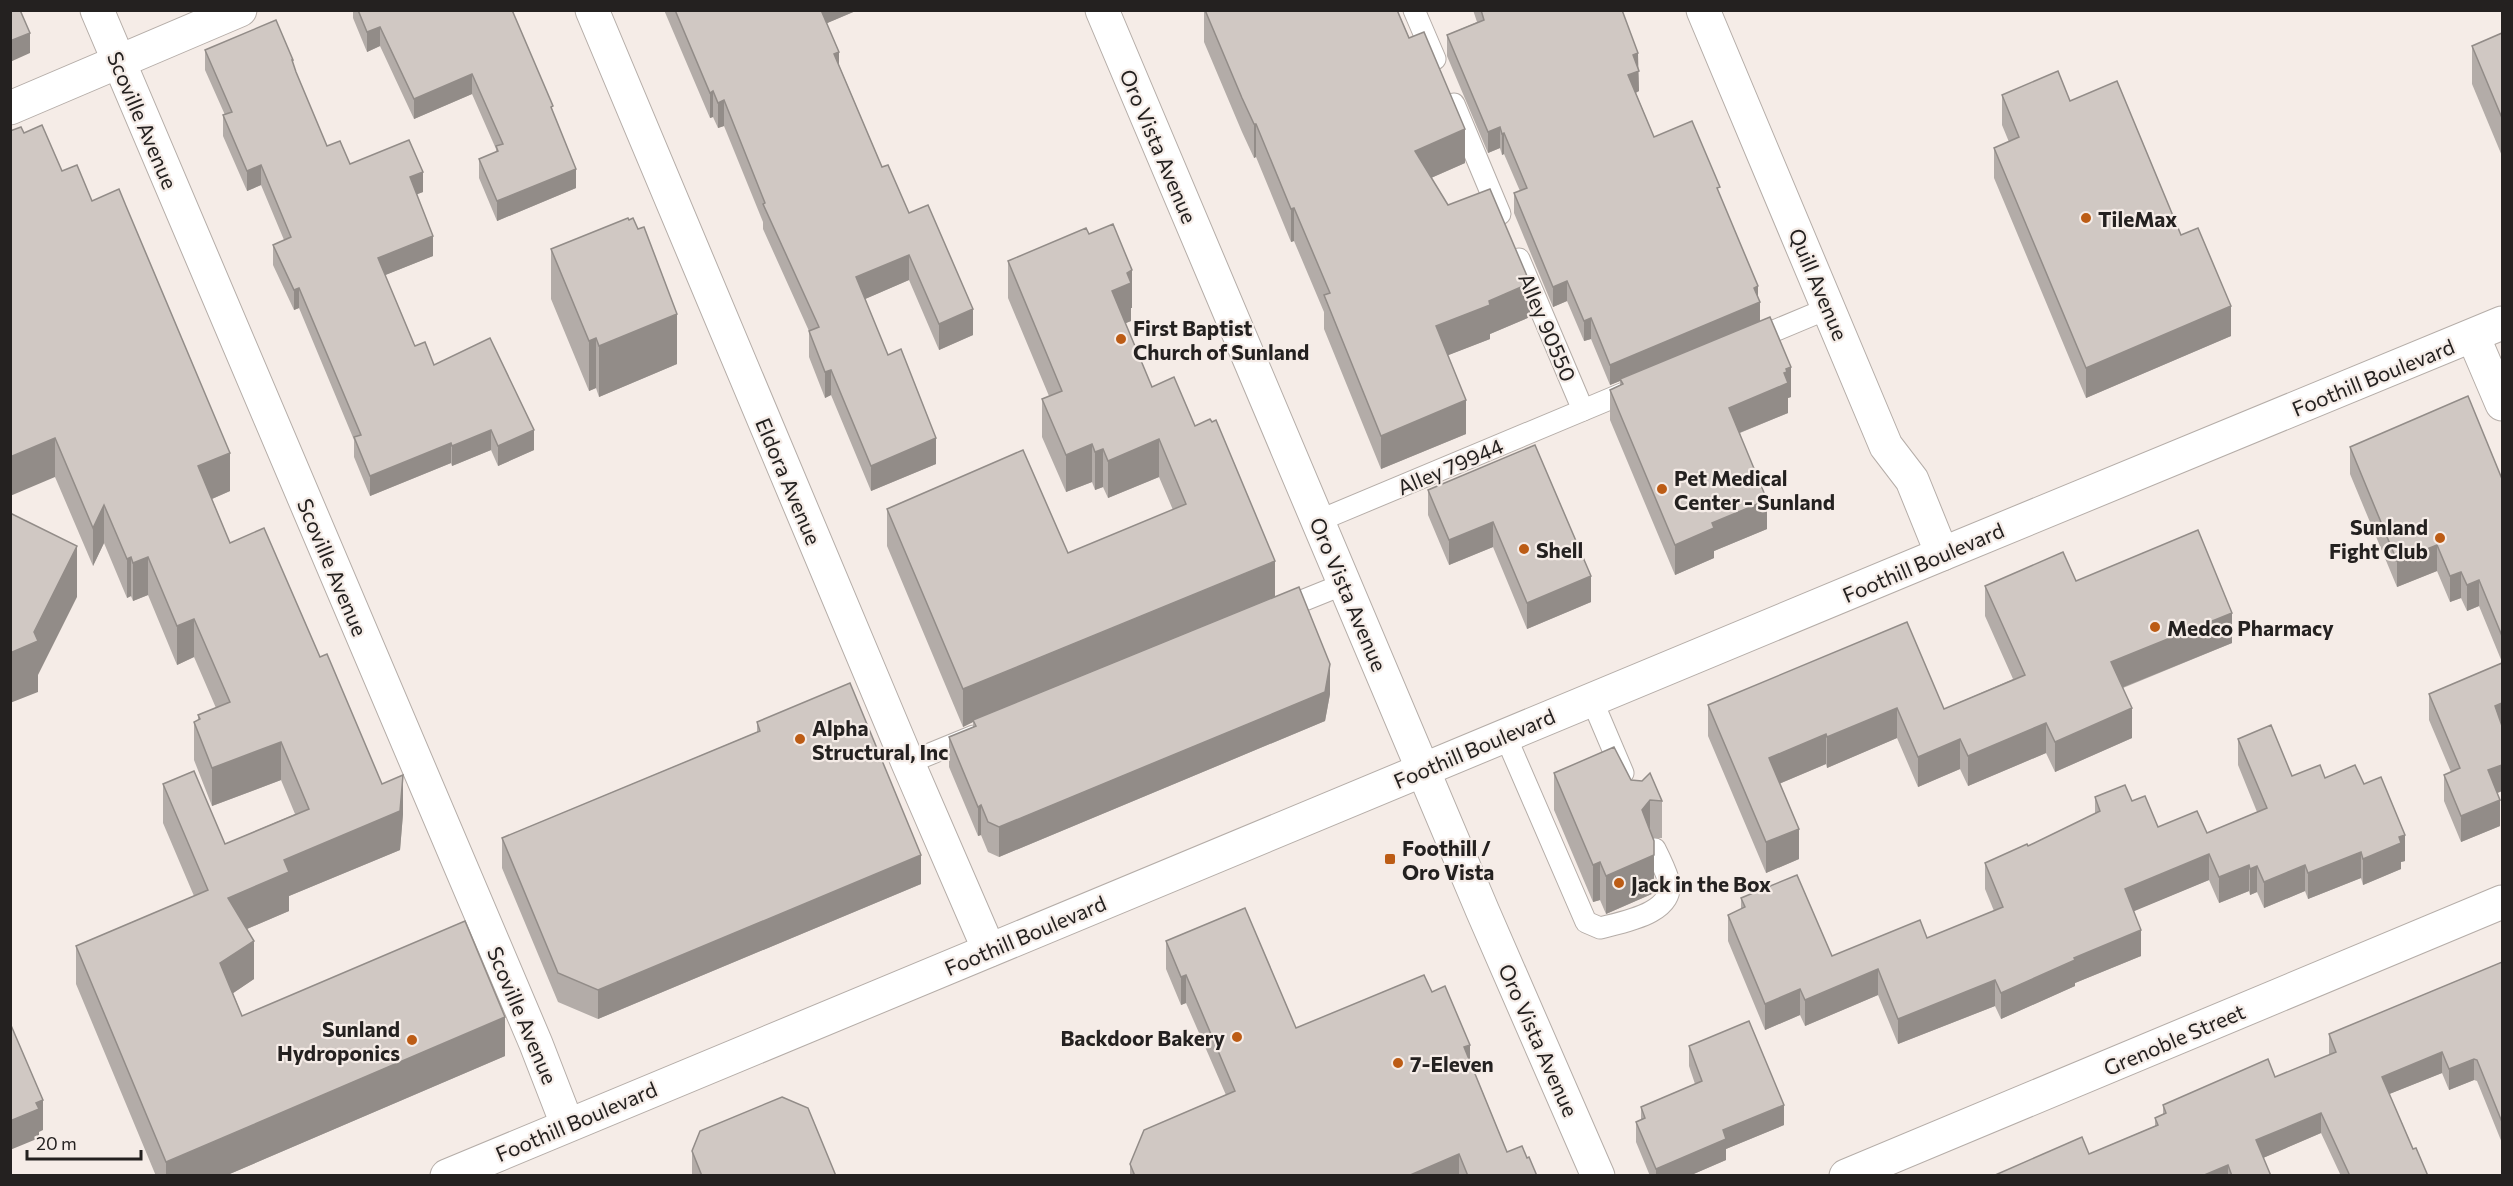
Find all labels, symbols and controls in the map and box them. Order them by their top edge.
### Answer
street label: Scoville Avenue [103,48,183,192]
street label: Oro Vista Avenue [1115,65,1203,227]
place label: TileMax [2098,206,2177,231]
marker: TileMax [2079,211,2093,225]
street label: Quill Avenue [1784,224,1854,344]
street label: Alley 90550 [1514,269,1582,385]
place label: First Baptist Church of Sunland [1133,315,1309,364]
marker: First Baptist Church of Sunland [1114,332,1128,346]
street label: Foothill Boulevard [2288,333,2458,421]
street label: Eldora Avenue [751,414,827,548]
street label: Alley 79944 [1393,432,1507,500]
place label: Pet Medical Center - Sunland [1674,465,1835,514]
marker: Pet Medical Center - Sunland [1655,482,1669,496]
street label: Scoville Avenue [293,495,373,639]
street label: Oro Vista Avenue [1305,513,1393,675]
place label: Sunland Fight Club [2329,514,2428,563]
street label: Foothill Boulevard [1839,517,2007,607]
marker: Sunland Fight Club [2433,531,2447,545]
place label: Shell [1536,537,1583,562]
marker: Shell [1517,542,1531,556]
place label: Medco Pharmacy [2167,615,2334,640]
marker: Medco Pharmacy [2148,620,2162,634]
street label: Foothill Boulevard [1390,703,1558,793]
place label: Alpha Structural, Inc [812,715,948,764]
marker: Alpha Structural, Inc [793,732,807,746]
place label: Foothill / Oro Vista [1402,835,1494,884]
marker: Foothill / Oro Vista [1383,852,1397,866]
place label: Jack in the Box [1631,871,1771,896]
marker: Jack in the Box [1612,876,1626,890]
street label: Foothill Boulevard [941,890,1109,980]
street label: Scoville Avenue [483,943,563,1087]
street label: Oro Vista Avenue [1494,960,1584,1120]
street label: Grenoble Street [2099,998,2249,1080]
place label: Sunland Hydroponics [277,1016,400,1065]
place label: Backdoor Bakery [1060,1025,1225,1050]
marker: Backdoor Bakery [1230,1030,1244,1044]
marker: Sunland Hydroponics [405,1033,419,1047]
place label: 7-Eleven [1410,1051,1494,1076]
marker: 7-Eleven [1391,1056,1405,1070]
street label: Foothill Boulevard [492,1076,660,1166]
scale bar [27,1123,141,1161]
text: 20 m [36,1132,77,1154]

